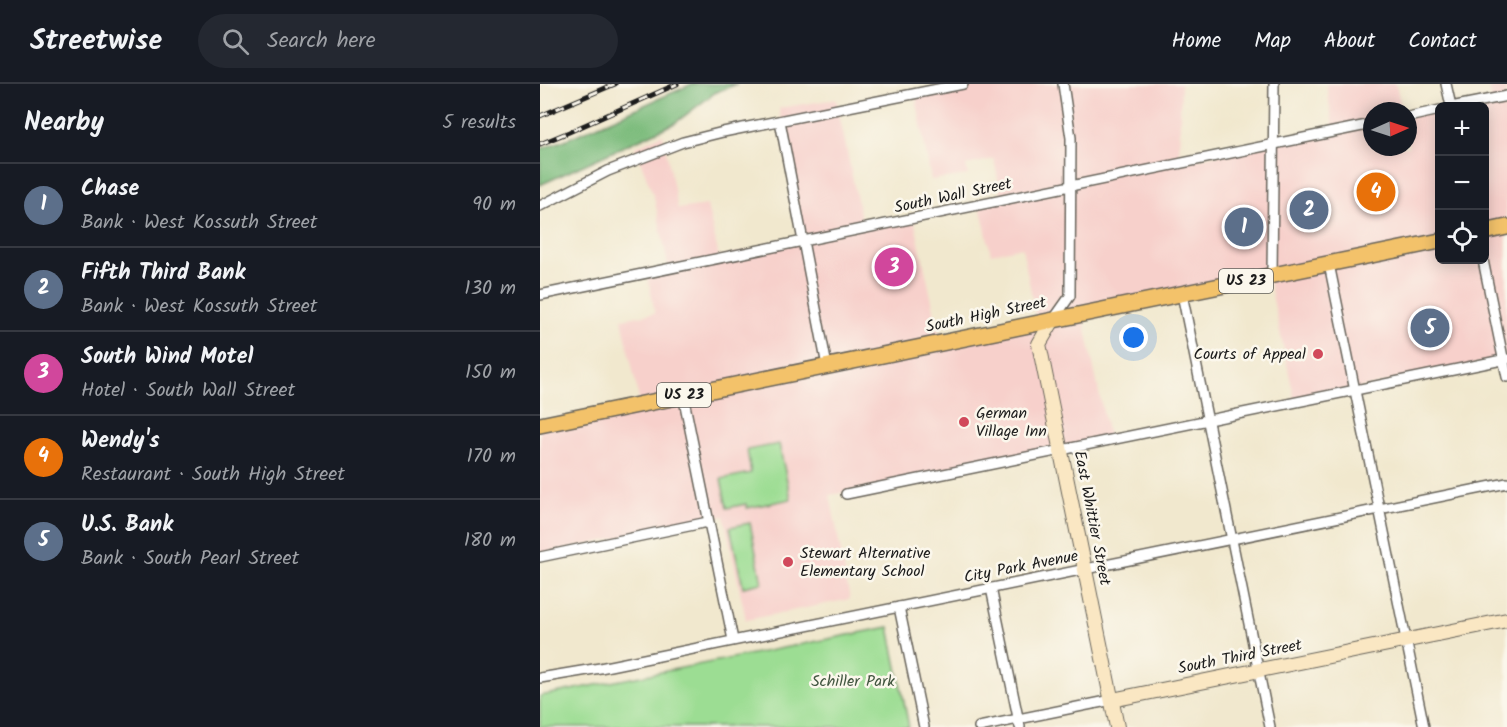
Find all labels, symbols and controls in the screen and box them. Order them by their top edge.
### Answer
search box [198,14,618,68]
text: Streetwise [30,19,162,64]
text: Search here [267,24,376,59]
icon: search [219,25,252,58]
text: Home [1172,25,1221,58]
text: Map [1254,25,1291,58]
text: About [1324,25,1375,58]
text: Contact [1408,25,1477,58]
text: Nearby [24,102,104,144]
north arrow [1363,102,1417,156]
map controls [1435,102,1489,264]
button: + [1435,102,1489,156]
text: 5 results [442,107,516,139]
button: − [1435,156,1489,210]
pin: 4 [1356,170,1396,214]
street label: South Wall Street [892,171,1015,221]
text: Chase [81,172,139,207]
pin: 2 [1290,188,1328,232]
text: 1 [40,189,47,221]
text: 90 m [472,189,516,221]
pin: 1 [1224,204,1264,250]
text: Bank · West Kossuth Street [81,207,318,239]
button: locate [1435,210,1489,264]
pin: 3 [874,244,914,290]
text: Fifth Third Bank [81,256,245,291]
road number: US 23 [1219,269,1273,293]
text: 2 [38,273,49,305]
text: 130 m [464,273,516,305]
street label: South High Street [924,290,1049,340]
text: Bank · West Kossuth Street [81,291,318,323]
pin: 5 [1410,306,1450,350]
your location [1119,323,1148,352]
text: South Wind Motel [81,340,253,375]
place label: Courts of Appeal [1193,342,1306,367]
marker: Courts of Appeal [1311,347,1325,361]
text: 3 [38,357,49,389]
text: 150 m [465,357,516,389]
text: Hotel · South Wall Street [81,375,295,407]
road number: US 23 [657,383,711,407]
place label: German Village Inn [976,401,1047,444]
marker: German Village Inn [957,415,971,429]
text: Wendy's [81,424,160,459]
text: 4 [38,441,49,473]
text: 170 m [467,441,516,473]
street label: East Whittier Street [1067,448,1117,588]
text: Restaurant · South High Street [81,459,345,491]
text: U.S. Bank [81,508,173,543]
text: 5 [38,525,49,557]
text: 180 m [464,525,516,557]
place label: Stewart Alternative Elementary School [800,541,930,584]
text: Bank · South Pearl Street [81,543,299,575]
street label: City Park Avenue [962,544,1080,590]
marker: Stewart Alternative Elementary School [781,555,795,569]
street label: South Third Street [1176,633,1305,681]
park label: Schiller Park [811,669,895,694]

